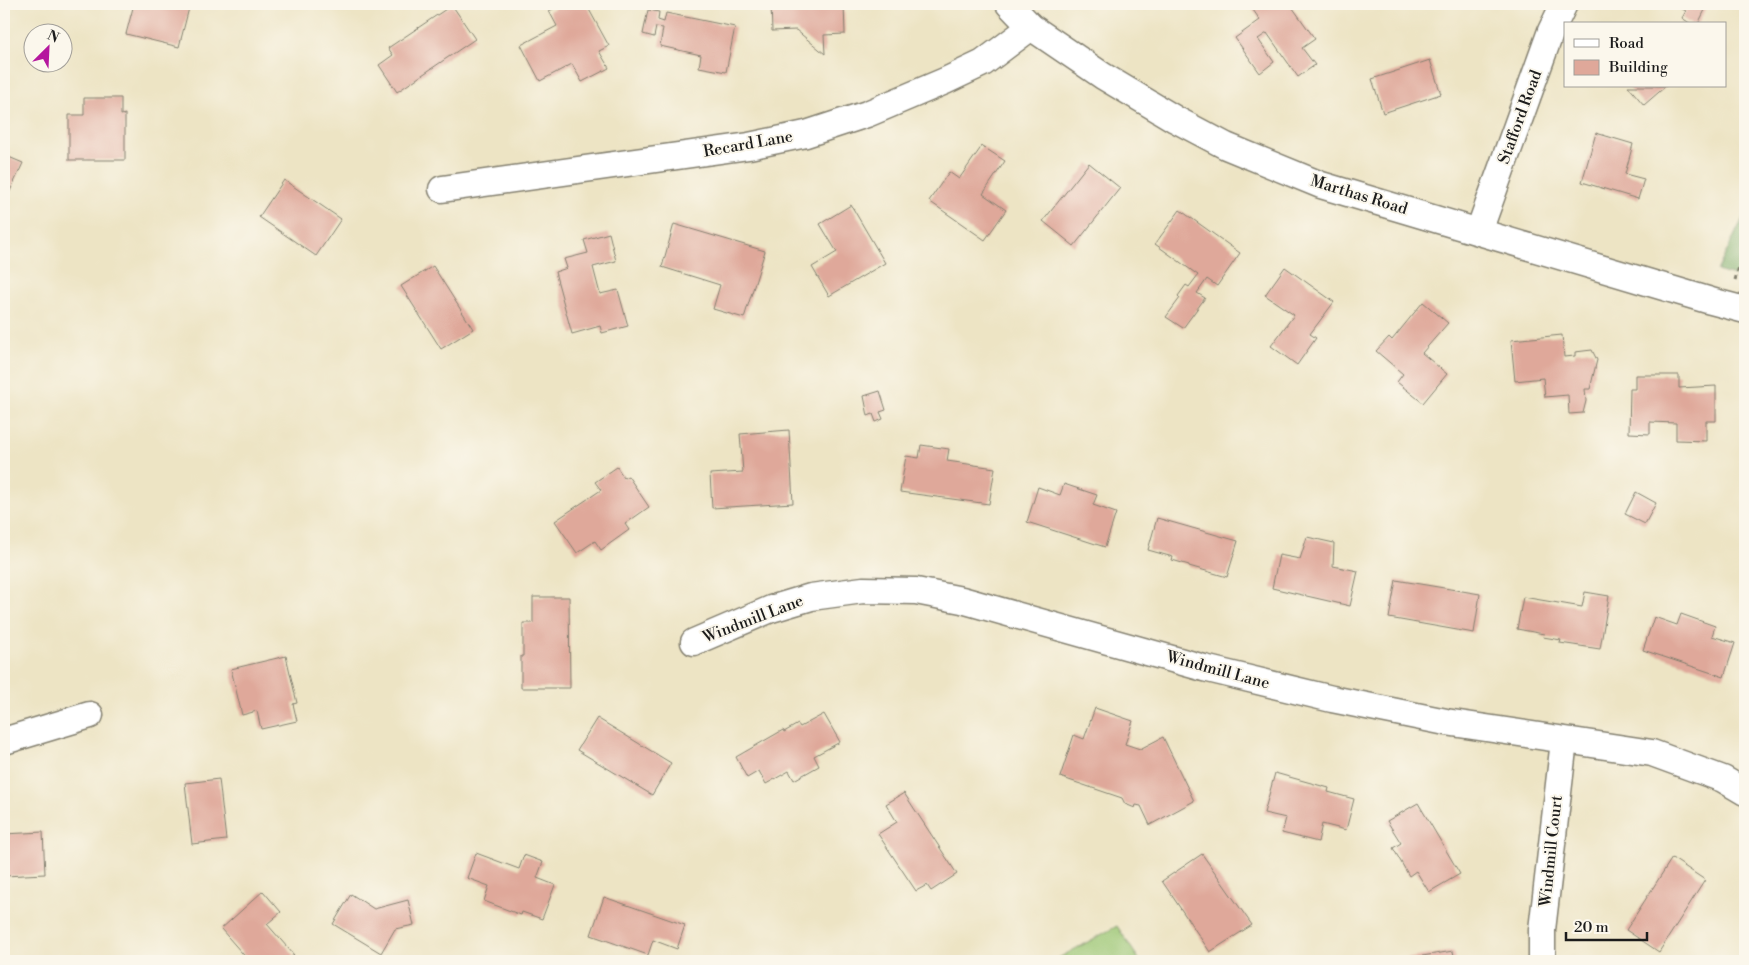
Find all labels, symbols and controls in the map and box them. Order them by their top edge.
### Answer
north arrow [22,22,72,72]
legend [1564,22,1726,88]
text: N [44,27,62,48]
text: Road [1609,34,1644,53]
text: Building [1608,58,1668,77]
street label: Stafford Road [1494,67,1546,167]
street label: Recard Lane [702,126,794,162]
street label: Marthas Road [1308,171,1410,219]
street label: Windmill Lane [699,591,806,648]
street label: Windmill Lane [1163,646,1272,693]
street label: Windmill Court [1535,794,1567,909]
scale bar [1566,910,1648,942]
text: 20 m [1574,918,1609,937]

